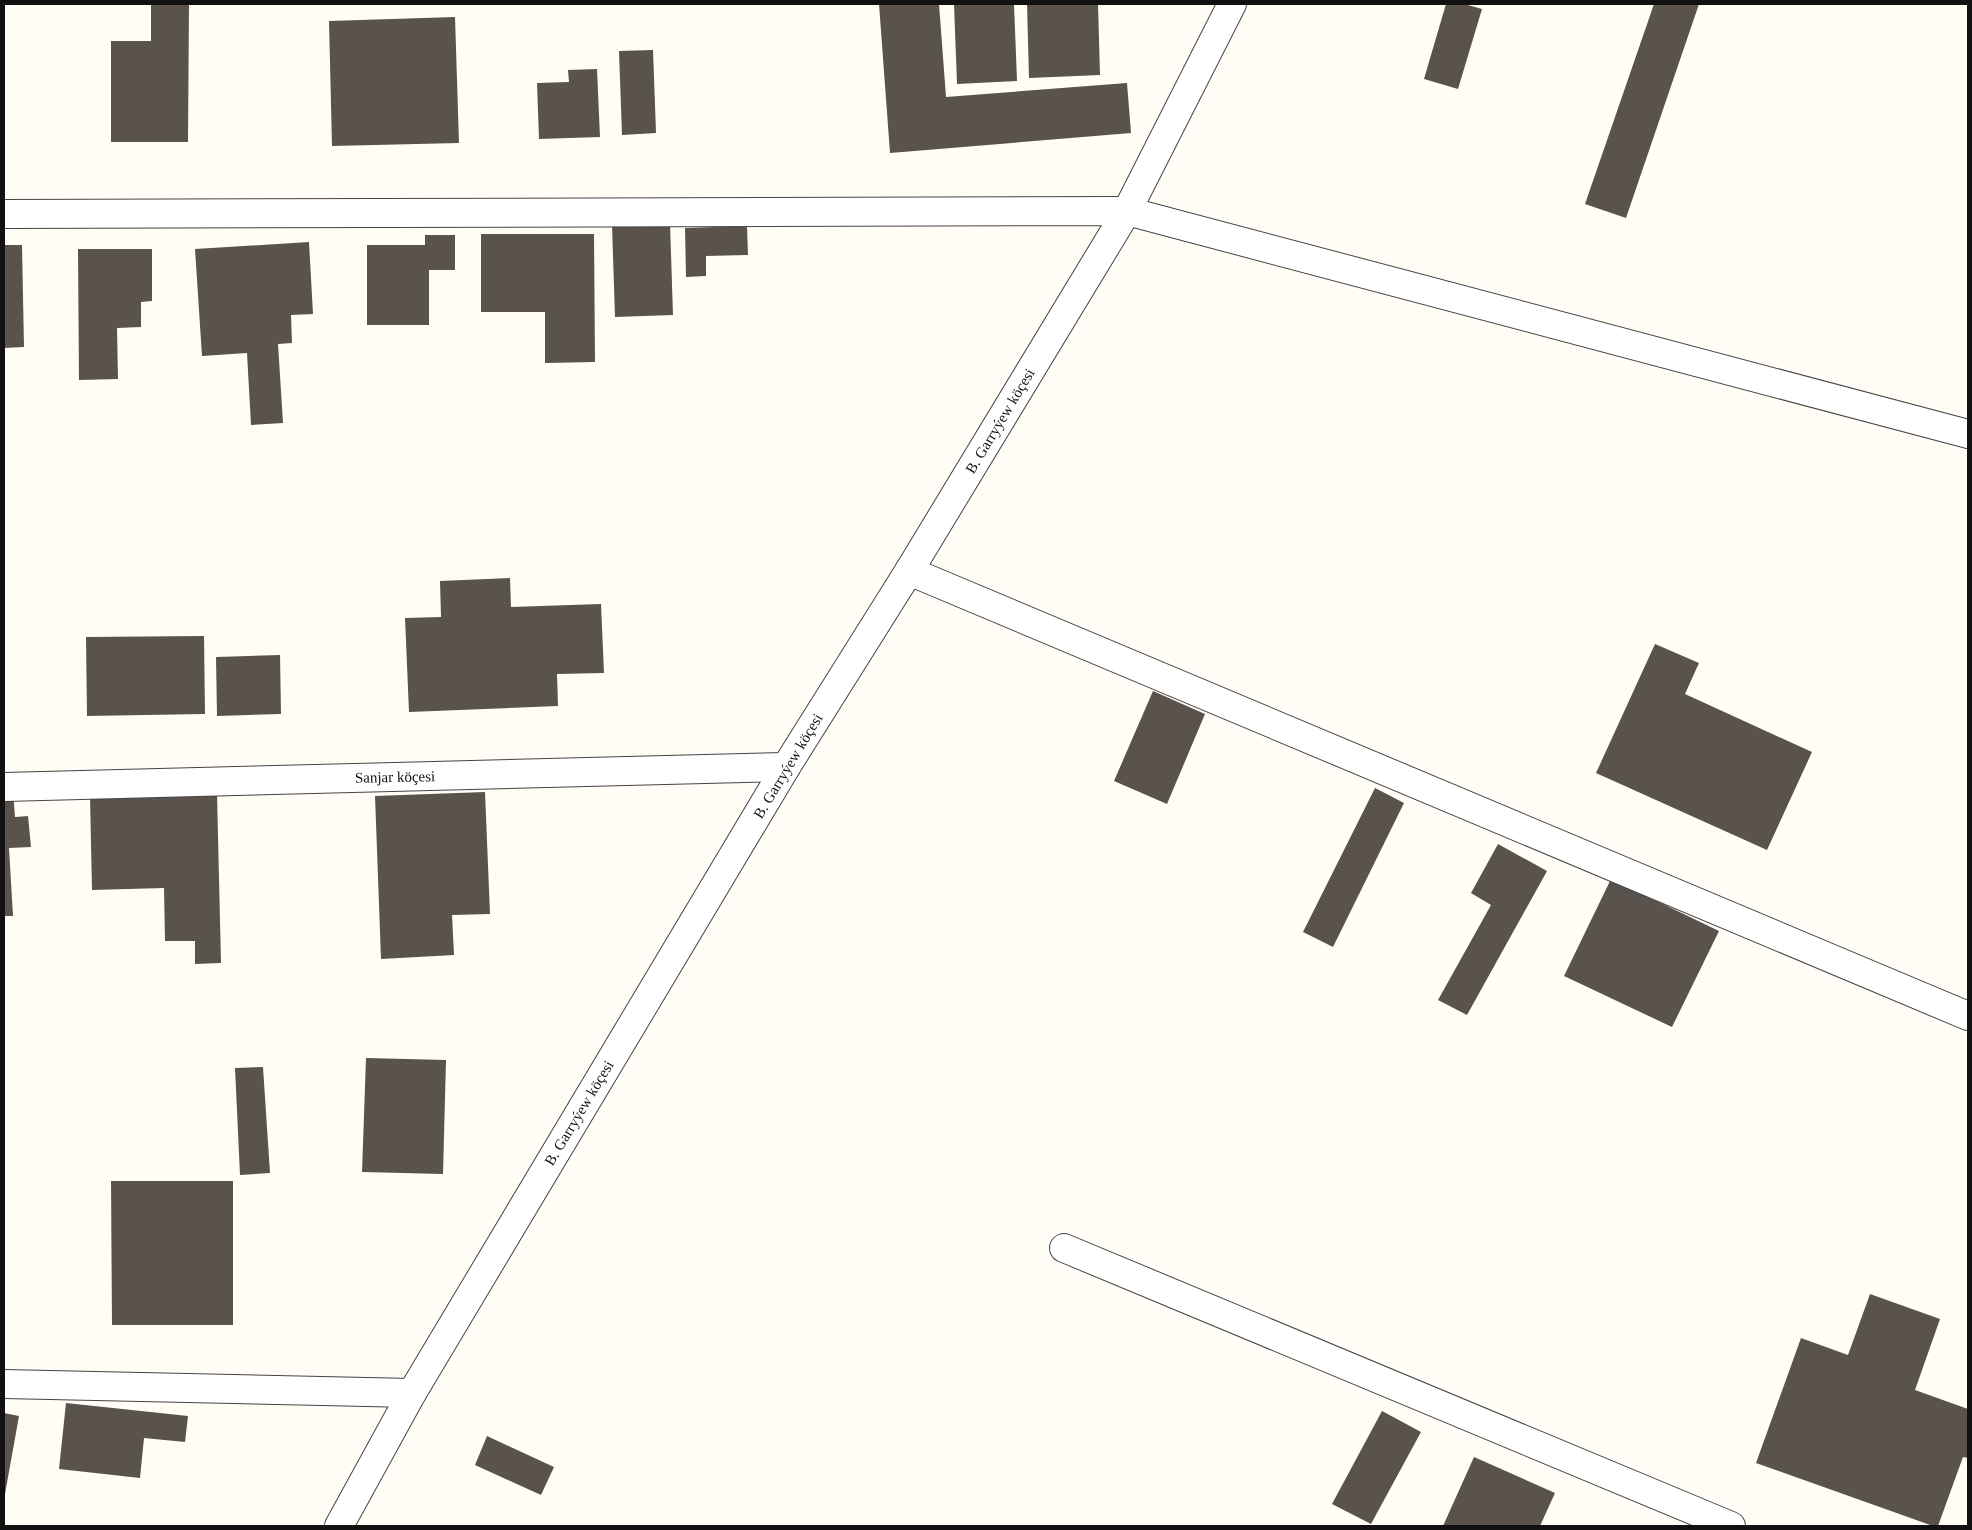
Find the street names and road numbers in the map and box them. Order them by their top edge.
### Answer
street label: B. Garryýew köçesi [962,366,1038,476]
street label: B. Garryýew köçesi [750,711,826,821]
street label: Sanjar köçesi [355,768,435,786]
street label: B. Garryýew köçesi [541,1058,617,1168]

